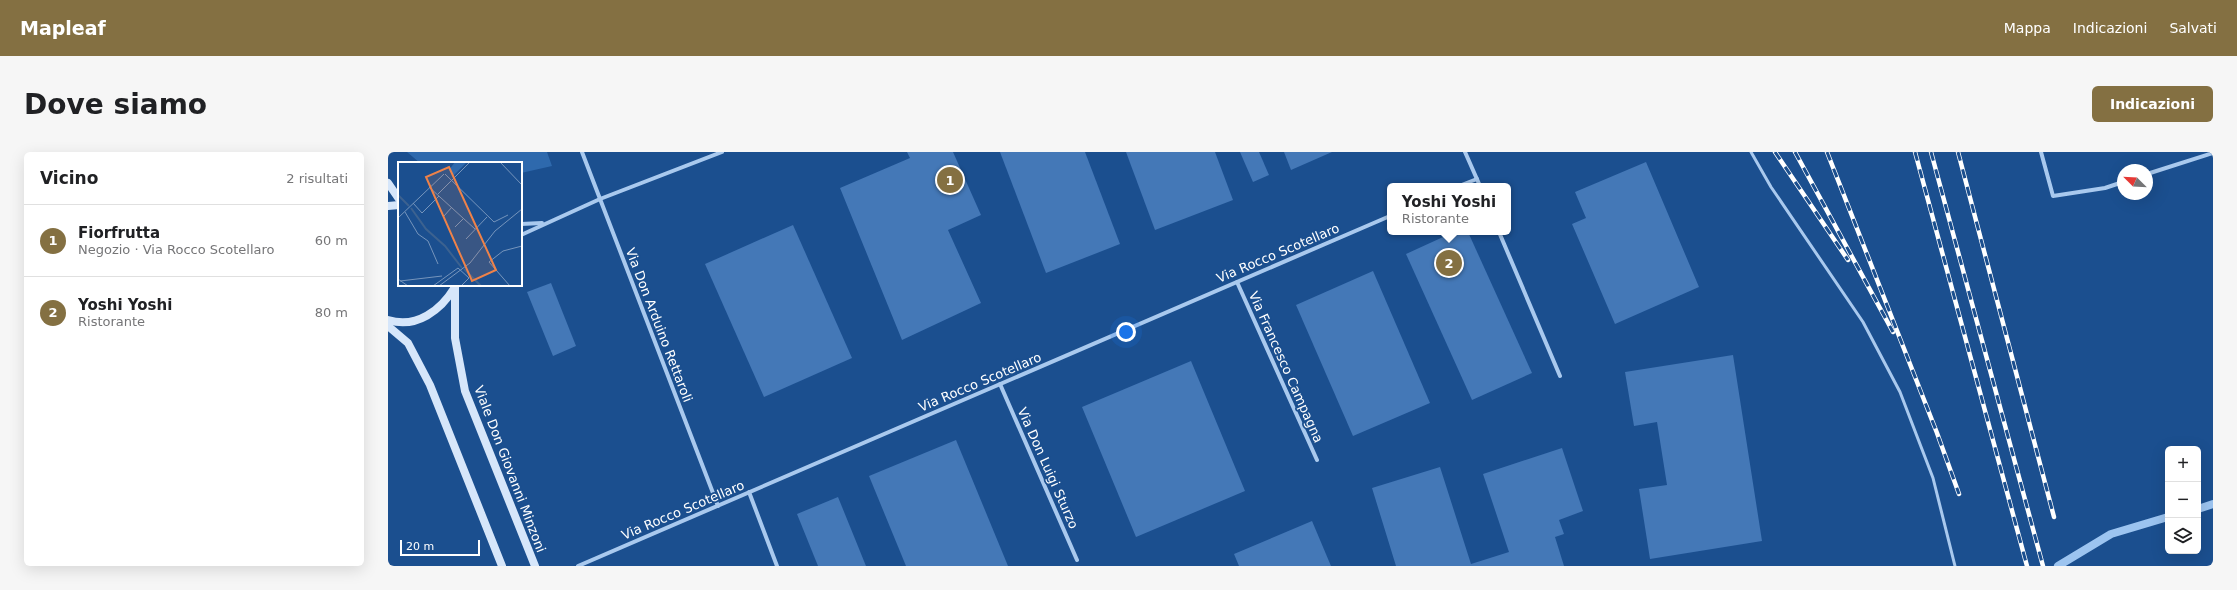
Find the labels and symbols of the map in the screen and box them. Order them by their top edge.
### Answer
inset map [398,162,522,286]
north arrow [2117,164,2153,200]
pin: 1 [937,165,963,195]
street label: Via Rocco Scotellaro [1214,220,1342,286]
street label: Via Don Arduino Rettaroli [623,246,695,404]
pin: 2 [1436,248,1462,278]
street label: Via Francesco Campagna [1246,289,1326,445]
your location [1116,322,1136,342]
street label: Via Rocco Scotellaro [916,349,1044,415]
street label: Viale Don Giovanni Minzoni [471,383,549,555]
street label: Via Don Luigi Sturzo [1014,405,1082,531]
street label: Via Rocco Scotellaro [619,477,747,543]
scale bar [400,538,480,557]

